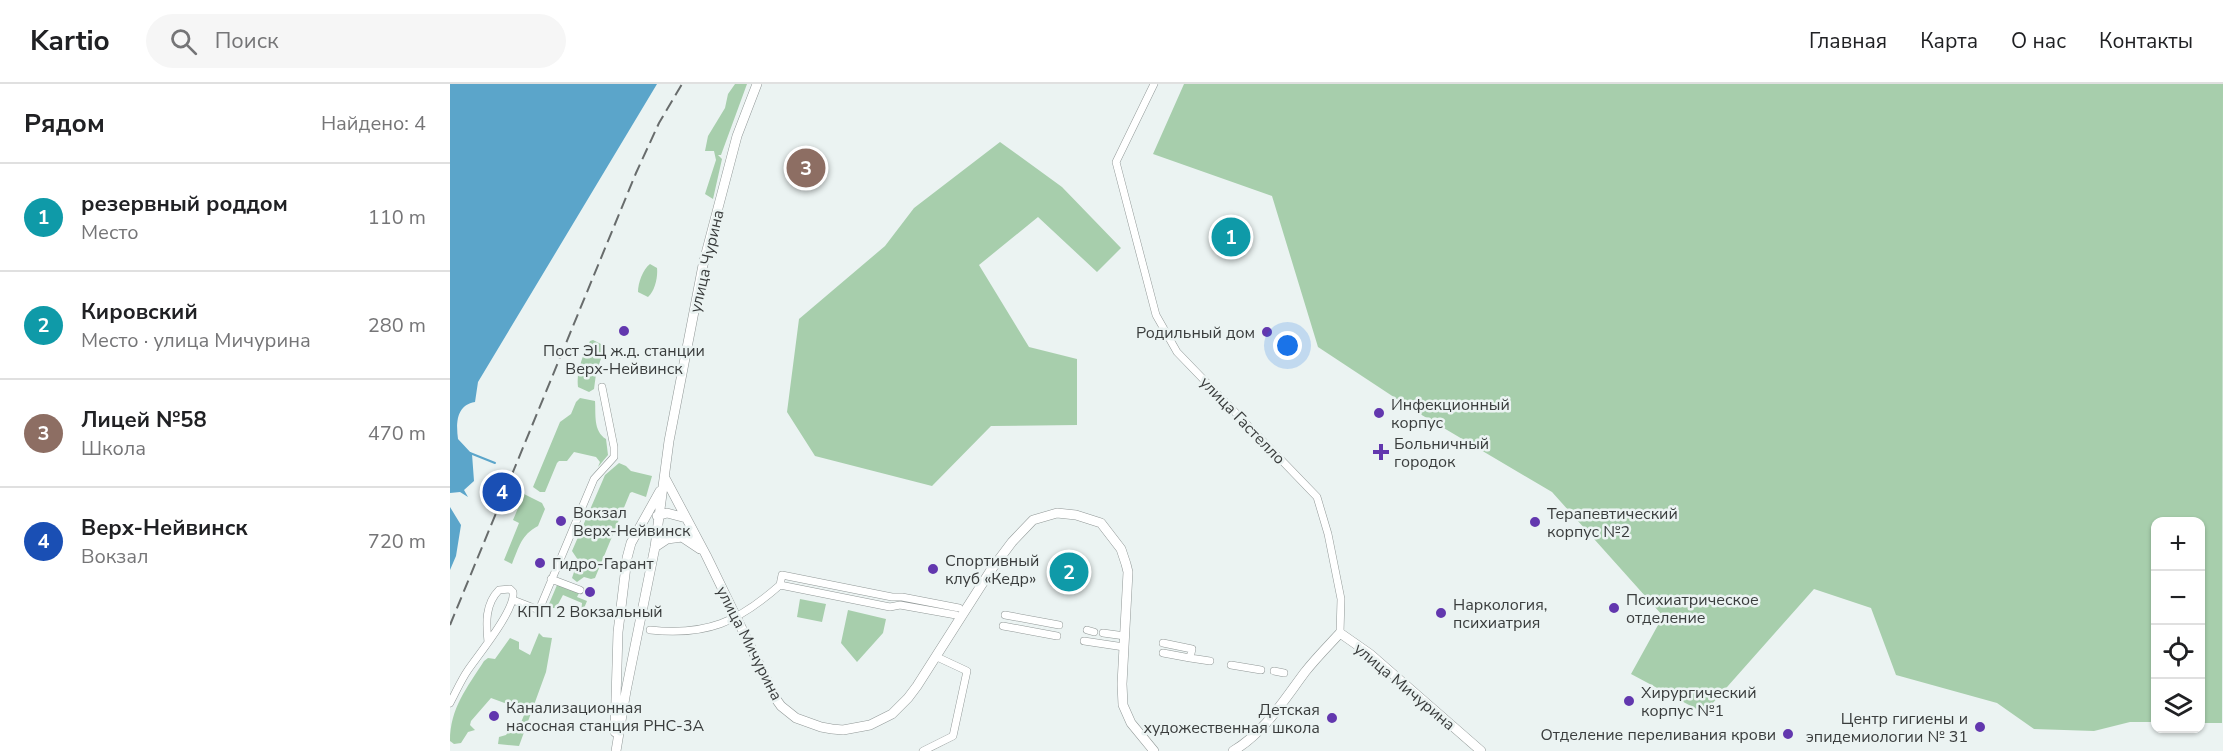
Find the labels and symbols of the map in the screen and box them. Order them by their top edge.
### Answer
pin: 3 [786,146,826,190]
street label: улица Чурина [684,208,729,315]
pin: 1 [1212,214,1250,260]
place label: Родильный дом [1136,322,1255,344]
marker: Пост ЭЦ ж.д. станции Верх-Нейвинск [617,324,631,338]
marker: Родильный дом [1260,325,1274,339]
your location [1273,331,1302,360]
place label: Пост ЭЦ ж.д. станции Верх-Нейвинск [543,340,705,380]
street label: улица Гастелло [1195,372,1290,470]
place label: Инфекционный корпус [1391,394,1510,434]
marker: Инфекционный корпус [1372,406,1386,420]
place label: Больничный городок [1394,433,1489,473]
marker: Больничный городок [1372,443,1390,461]
pin: 4 [482,470,522,514]
place label: Вокзал Верх-Нейвинск [573,502,691,542]
place label: Терапевтический корпус №2 [1547,503,1678,543]
marker: Вокзал Верх-Нейвинск [554,514,568,528]
marker: Терапевтический корпус №2 [1528,515,1542,529]
place label: Спортивный клуб «Кедр» [945,550,1039,590]
pin: 2 [1050,550,1088,594]
place label: Гидро-Гарант [552,553,654,575]
marker: Гидро-Гарант [533,556,547,570]
marker: Спортивный клуб «Кедр» [926,562,940,576]
street label: улица Мичурина [711,582,787,705]
marker: КПП 2 Вокзальный [583,585,597,599]
place label: Психиатрическое отделение [1626,589,1759,629]
place label: Наркология, психиатрия [1453,594,1547,634]
place label: КПП 2 Вокзальный [517,601,663,623]
marker: Психиатрическое отделение [1607,601,1621,615]
marker: Наркология, психиатрия [1434,606,1448,620]
street label: улица Мичурина [1349,638,1460,736]
place label: Хирургический корпус №1 [1641,682,1756,722]
marker: Хирургический корпус №1 [1622,694,1636,708]
place label: Канализационная насосная станция РНС-3А [506,697,704,737]
place label: Детская художественная школа [1143,699,1320,739]
place label: Центр гигиены и эпидемиологии № 31 [1806,708,1968,748]
marker: Канализационная насосная станция РНС-3А [487,709,501,723]
marker: Детская художественная школа [1325,711,1339,725]
marker: Центр гигиены и эпидемиологии № 31 [1973,720,1987,734]
place label: Отделение переливания крови [1541,724,1776,746]
marker: Отделение переливания крови [1781,727,1795,741]

